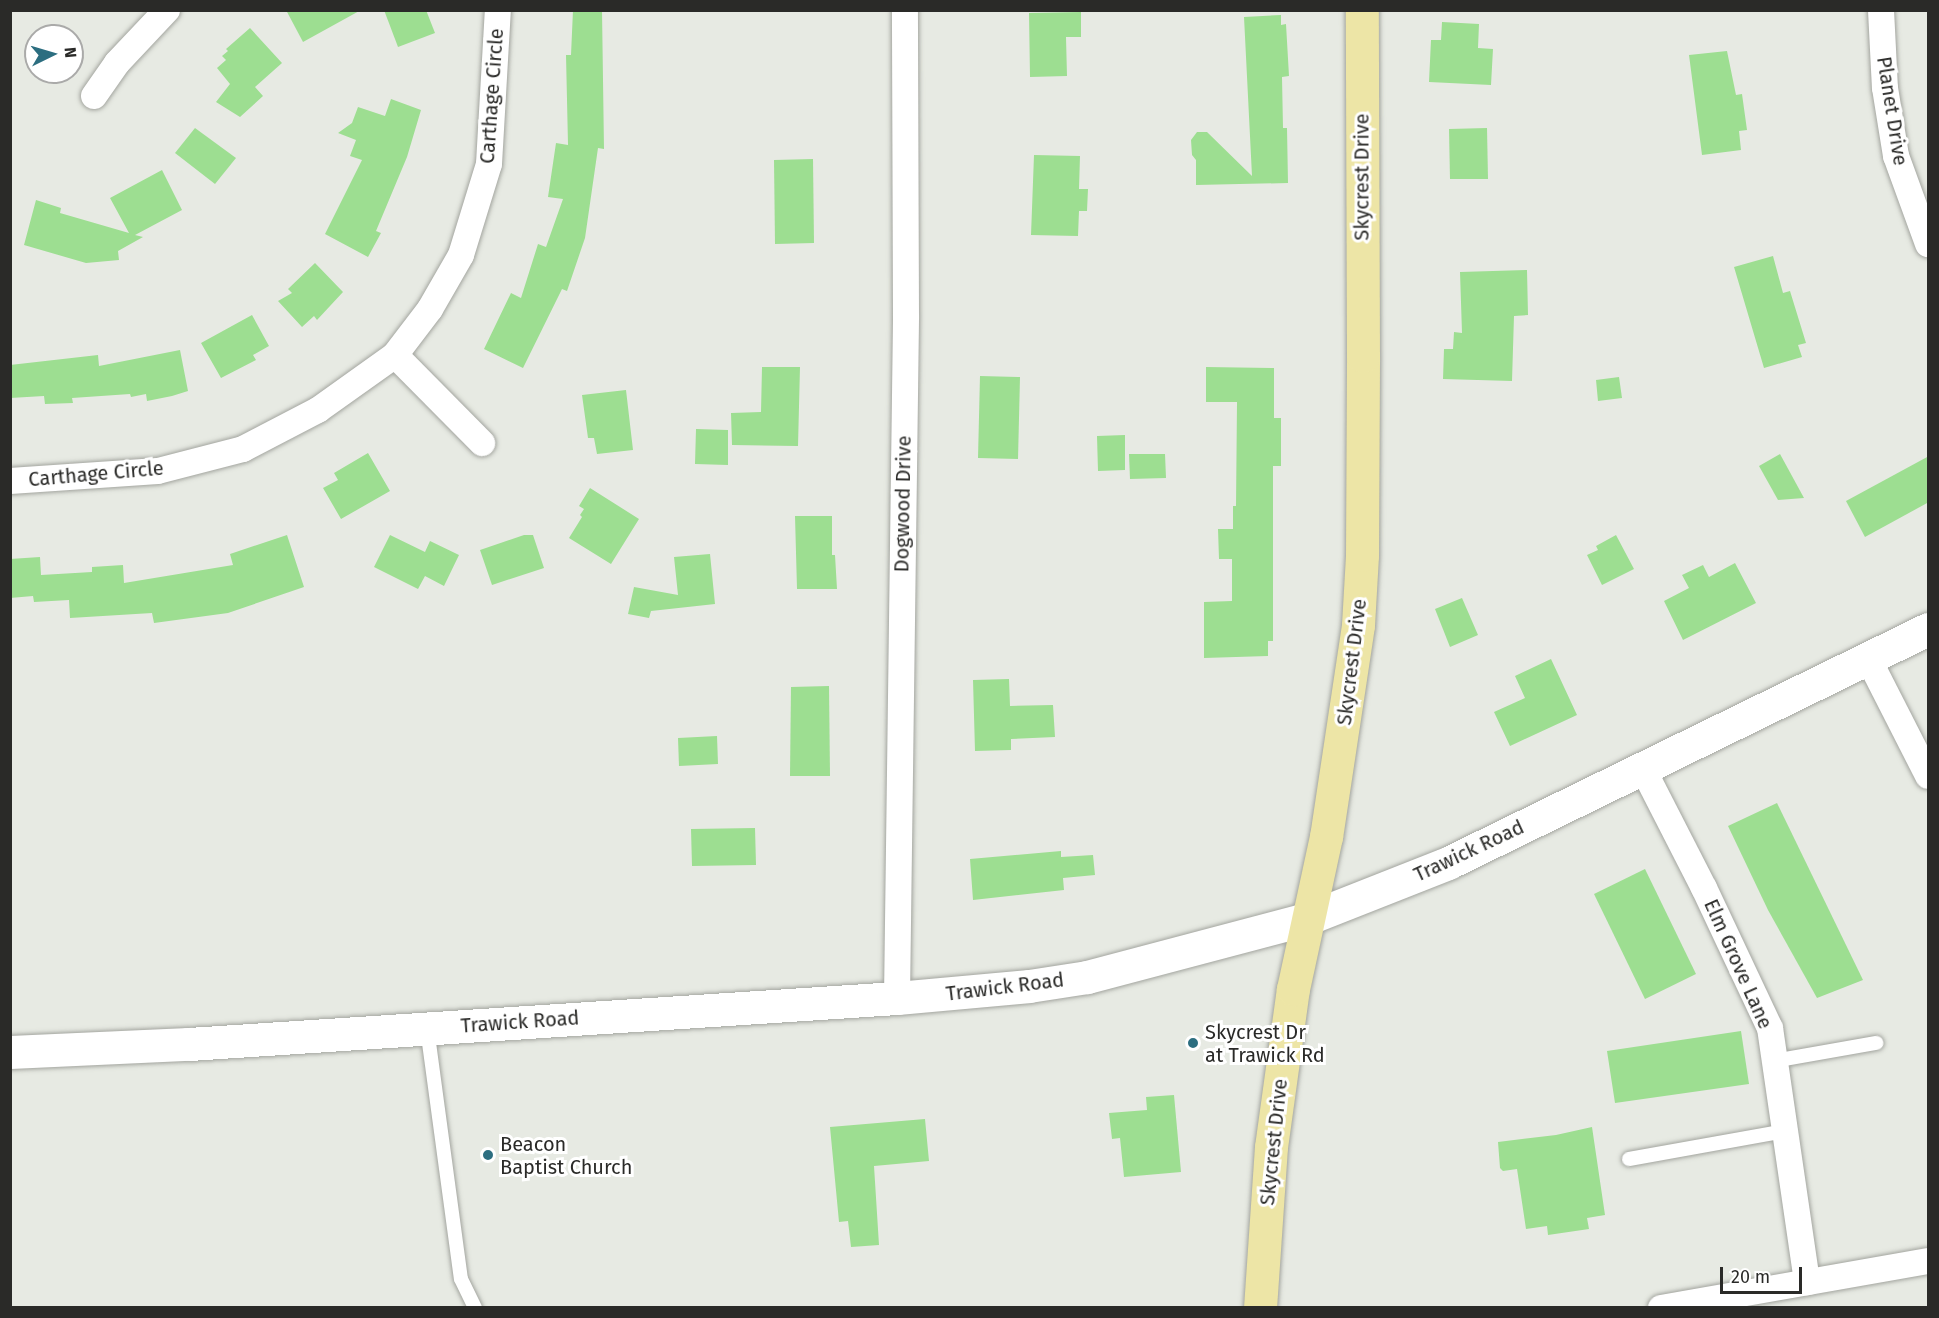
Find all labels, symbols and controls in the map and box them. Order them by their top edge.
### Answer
north arrow [24,24,84,84]
street label: Carthage Circle [475,27,509,165]
text: N [61,46,80,59]
street label: Planet Drive [1872,55,1912,167]
street label: Skycrest Drive [1350,113,1374,241]
street label: Dogwood Drive [890,435,916,573]
street label: Carthage Circle [27,456,165,492]
street label: Skycrest Drive [1332,597,1372,727]
street label: Trawick Road [1410,815,1528,887]
street label: Elm Grove Lane [1699,895,1777,1033]
street label: Trawick Road [945,968,1065,1006]
street label: Trawick Road [460,1006,580,1038]
place label: Skycrest Dr at Trawick Rd [1205,1020,1325,1067]
marker: Skycrest Dr at Trawick Rd [1186,1036,1200,1050]
street label: Skycrest Drive [1255,1077,1293,1207]
place label: Beacon Baptist Church [500,1132,632,1179]
marker: Beacon Baptist Church [481,1148,495,1162]
scale bar [1723,1255,1806,1293]
text: 20 m [1731,1266,1770,1288]

